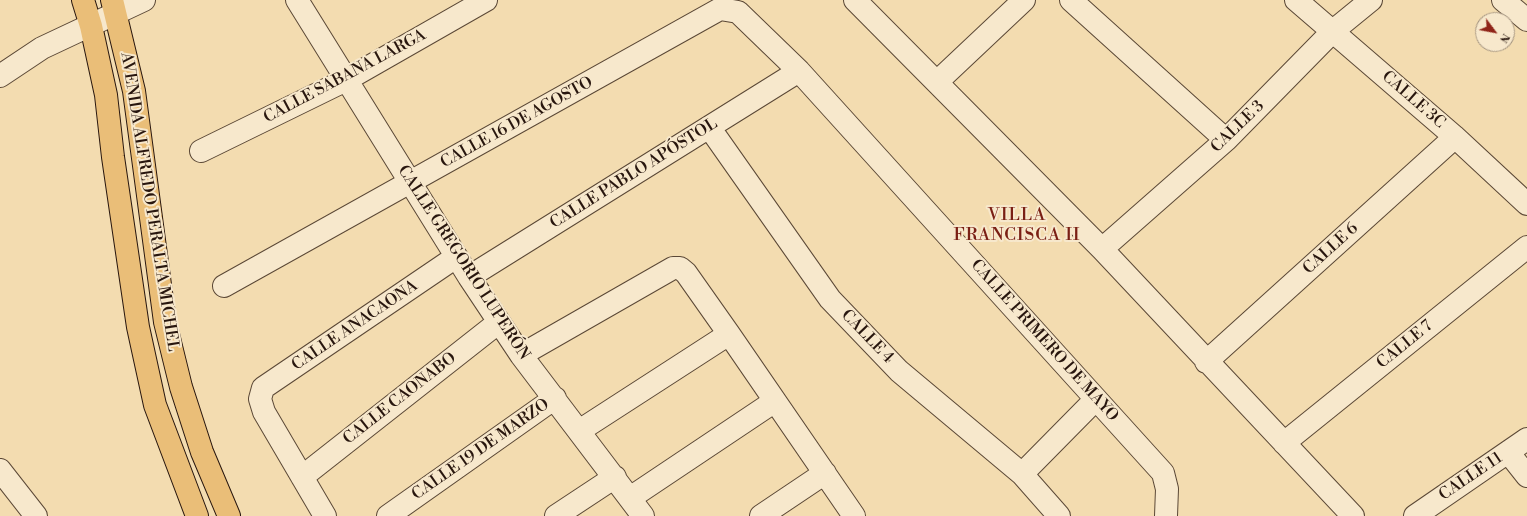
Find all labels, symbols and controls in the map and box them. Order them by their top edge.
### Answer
north arrow [1475,12,1515,52]
street label: CALLE SABANA LARGA [261,26,429,128]
text: N [1496,30,1513,45]
street label: AVENIDA ALFREDO PERALTA MICHEL [116,51,182,353]
street label: CALLE 3C [1377,67,1449,133]
street label: CALLE 16 DE AGOSTO [437,73,597,173]
street label: CALLE 3 [1207,97,1269,157]
street label: CALLE PABLO APÓSTOL [547,115,721,233]
street label: CALLE GREGORIO LUPERÓN [393,162,533,364]
district label: VILLA FRANCISCA II [954,206,1080,246]
street label: CALLE 6 [1299,219,1363,279]
street label: CALLE PRIMERO DE MAYO [966,256,1122,426]
street label: CALLE ANACAONA [288,277,422,375]
street label: CALLE 4 [837,306,897,368]
street label: CALLE 7 [1373,317,1437,373]
street label: CALLE CAONABO [340,349,460,449]
street label: CALLE 19 DE MARZO [409,395,553,505]
street label: CALLE 11 [1436,449,1506,505]

